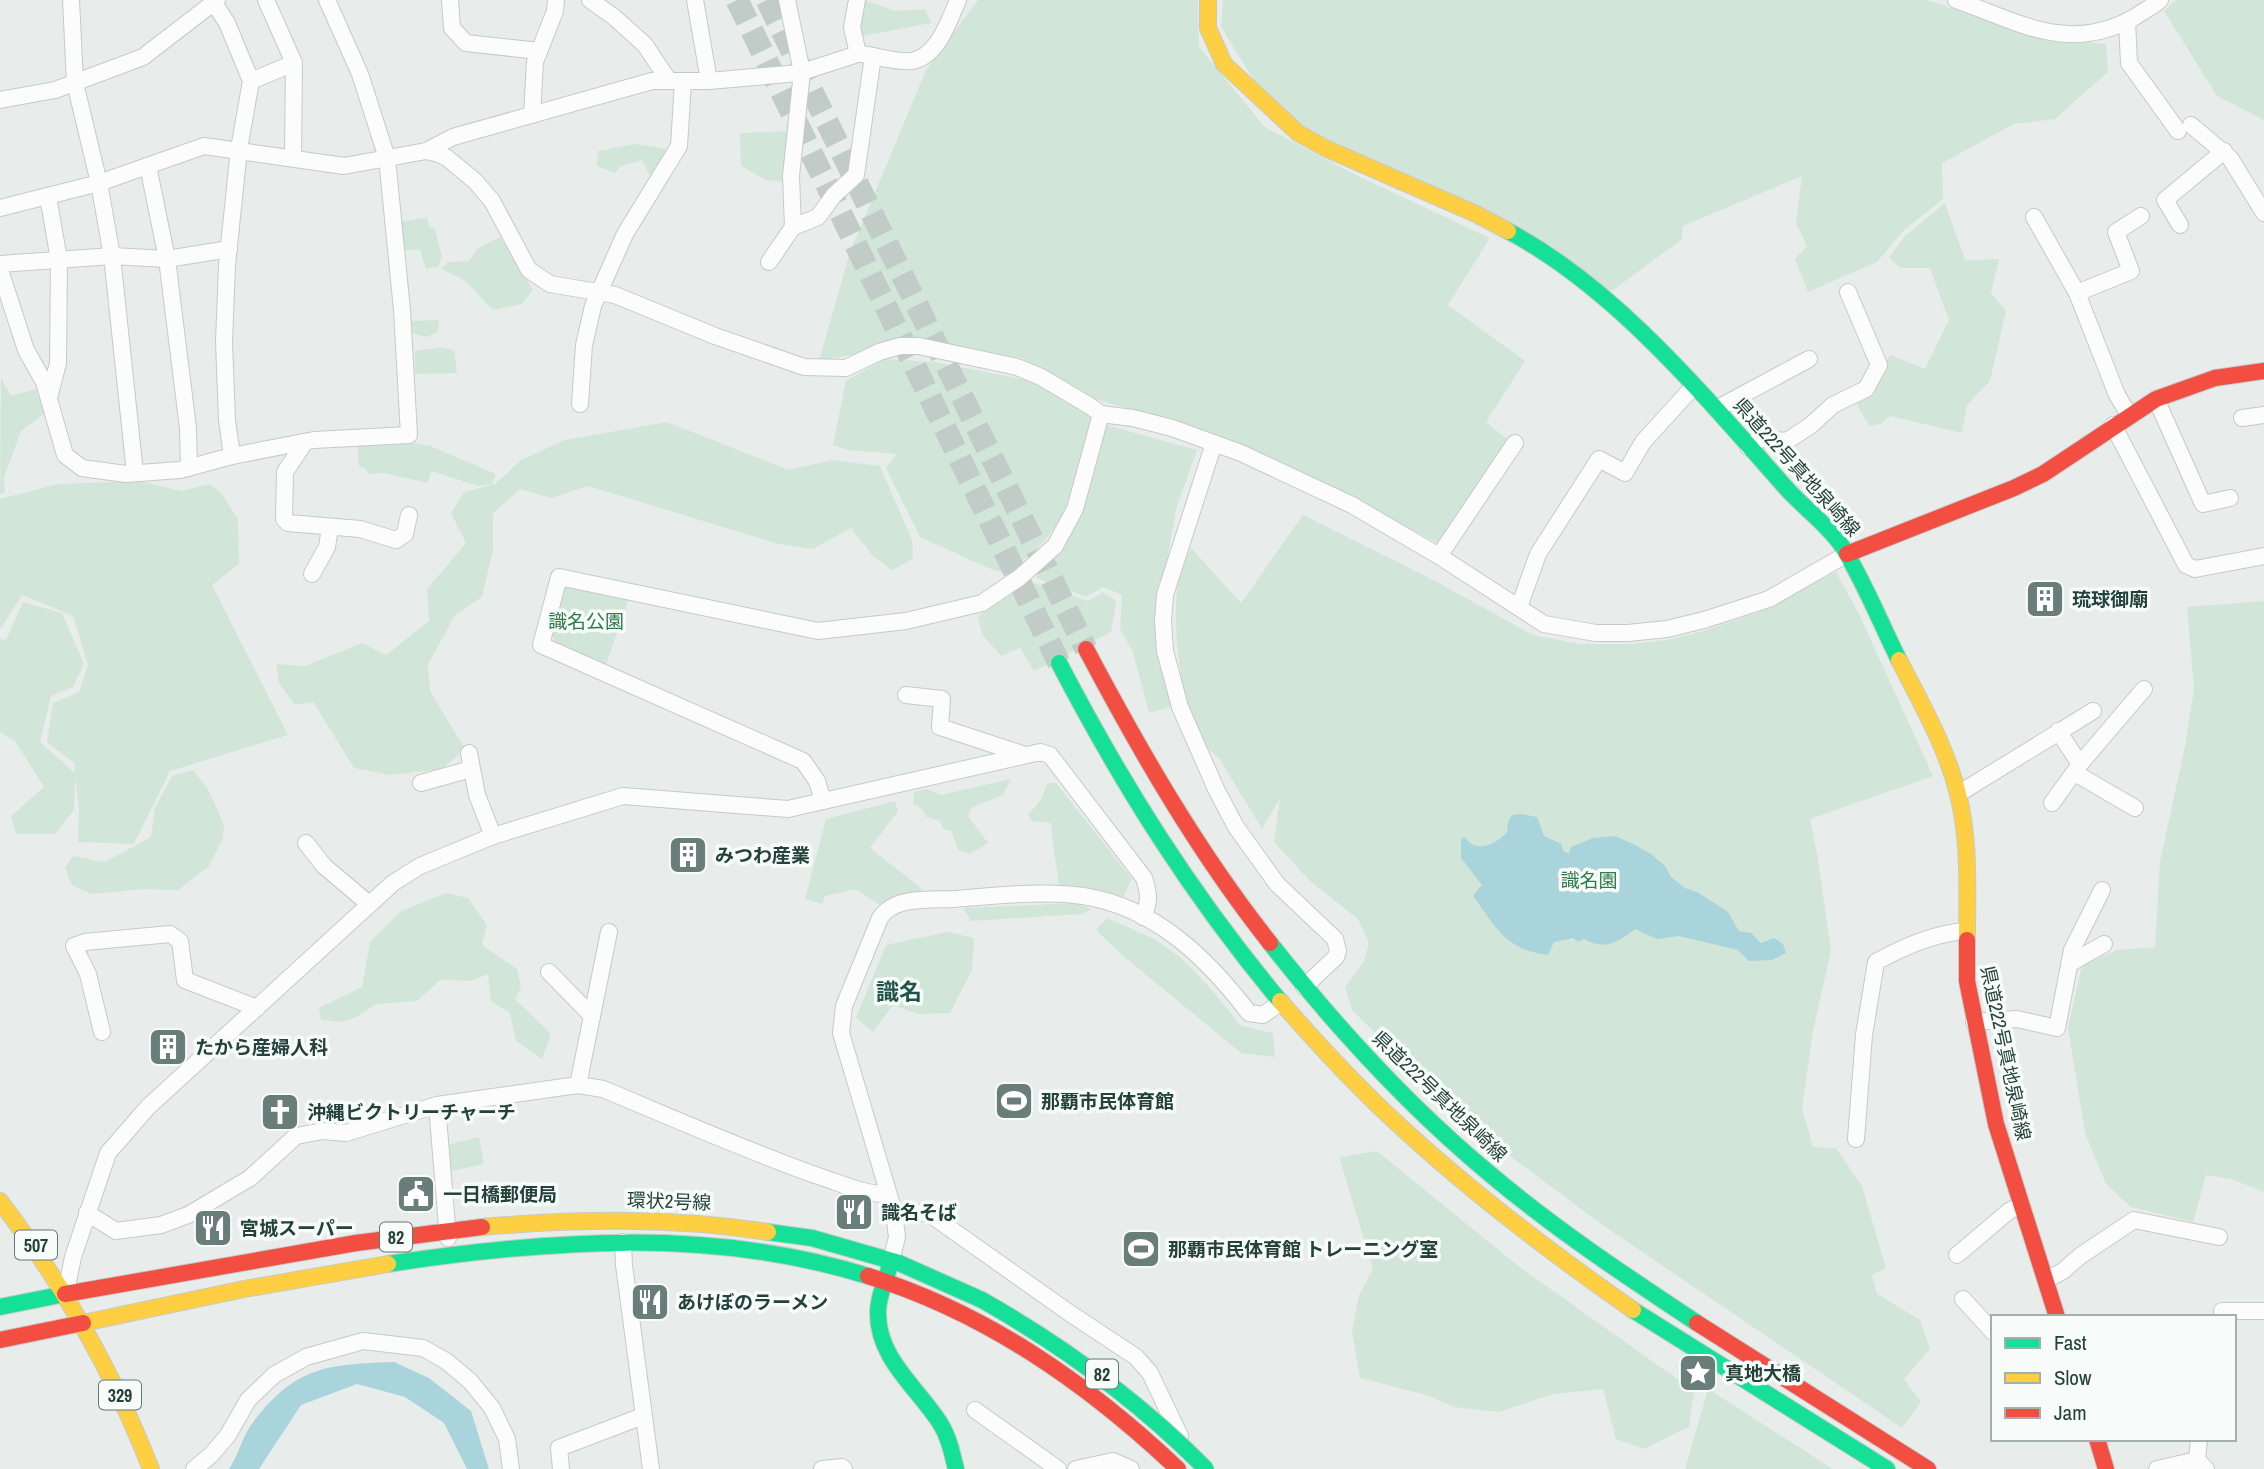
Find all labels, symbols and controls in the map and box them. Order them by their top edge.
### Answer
street label: 県道222号真地泉崎線 [1728,392,1866,542]
building icon: 琉球御廟 [2024,578,2066,620]
place label: 琉球御廟 [2072,586,2148,612]
park label: 識名公園 [548,608,624,634]
building icon: みつわ産業 [667,834,709,876]
place label: みつわ産業 [715,842,810,868]
park label: 識名園 [1560,867,1618,893]
street label: 県道222号真地泉崎線 [1975,963,2037,1143]
district label: 識名 [876,976,922,1007]
street label: 県道222号真地泉崎線 [1367,1025,1513,1167]
building icon: たから産婦人科 [147,1026,189,1068]
place label: たから産婦人科 [195,1034,328,1060]
sports icon: 那覇市民体育館 [993,1080,1035,1122]
place label: 那覇市民体育館 [1041,1088,1174,1114]
church icon: 沖縄ビクトリーチャーチ [259,1091,301,1133]
place label: 沖縄ビクトリーチャーチ [307,1099,516,1125]
public building icon: 一日橋郵便局 [395,1173,437,1215]
place label: 一日橋郵便局 [443,1181,557,1207]
street label: 環状2号線 [626,1187,712,1215]
restaurant icon: 識名そば [833,1191,875,1233]
place label: 識名そば [881,1199,957,1225]
restaurant icon: 宮城スーパー [192,1207,234,1249]
place label: 宮城スーパー [240,1215,354,1241]
road number: 82 [380,1222,412,1252]
sports icon: 那覇市民体育館 トレーニング室 [1120,1228,1162,1270]
road number: 507 [15,1230,57,1260]
place label: 那覇市民体育館 トレーニング室 [1168,1236,1438,1262]
restaurant icon: あけぼのラーメン [629,1281,671,1323]
place label: あけぼのラーメン [677,1289,828,1315]
legend [1991,1315,2236,1441]
text: Fast [2054,1328,2087,1357]
place icon: 真地大橋 [1677,1352,1719,1394]
road number: 82 [1086,1359,1118,1388]
place label: 真地大橋 [1725,1360,1801,1386]
text: Slow [2054,1363,2092,1392]
road number: 329 [99,1380,141,1410]
text: Jam [2054,1398,2087,1427]

